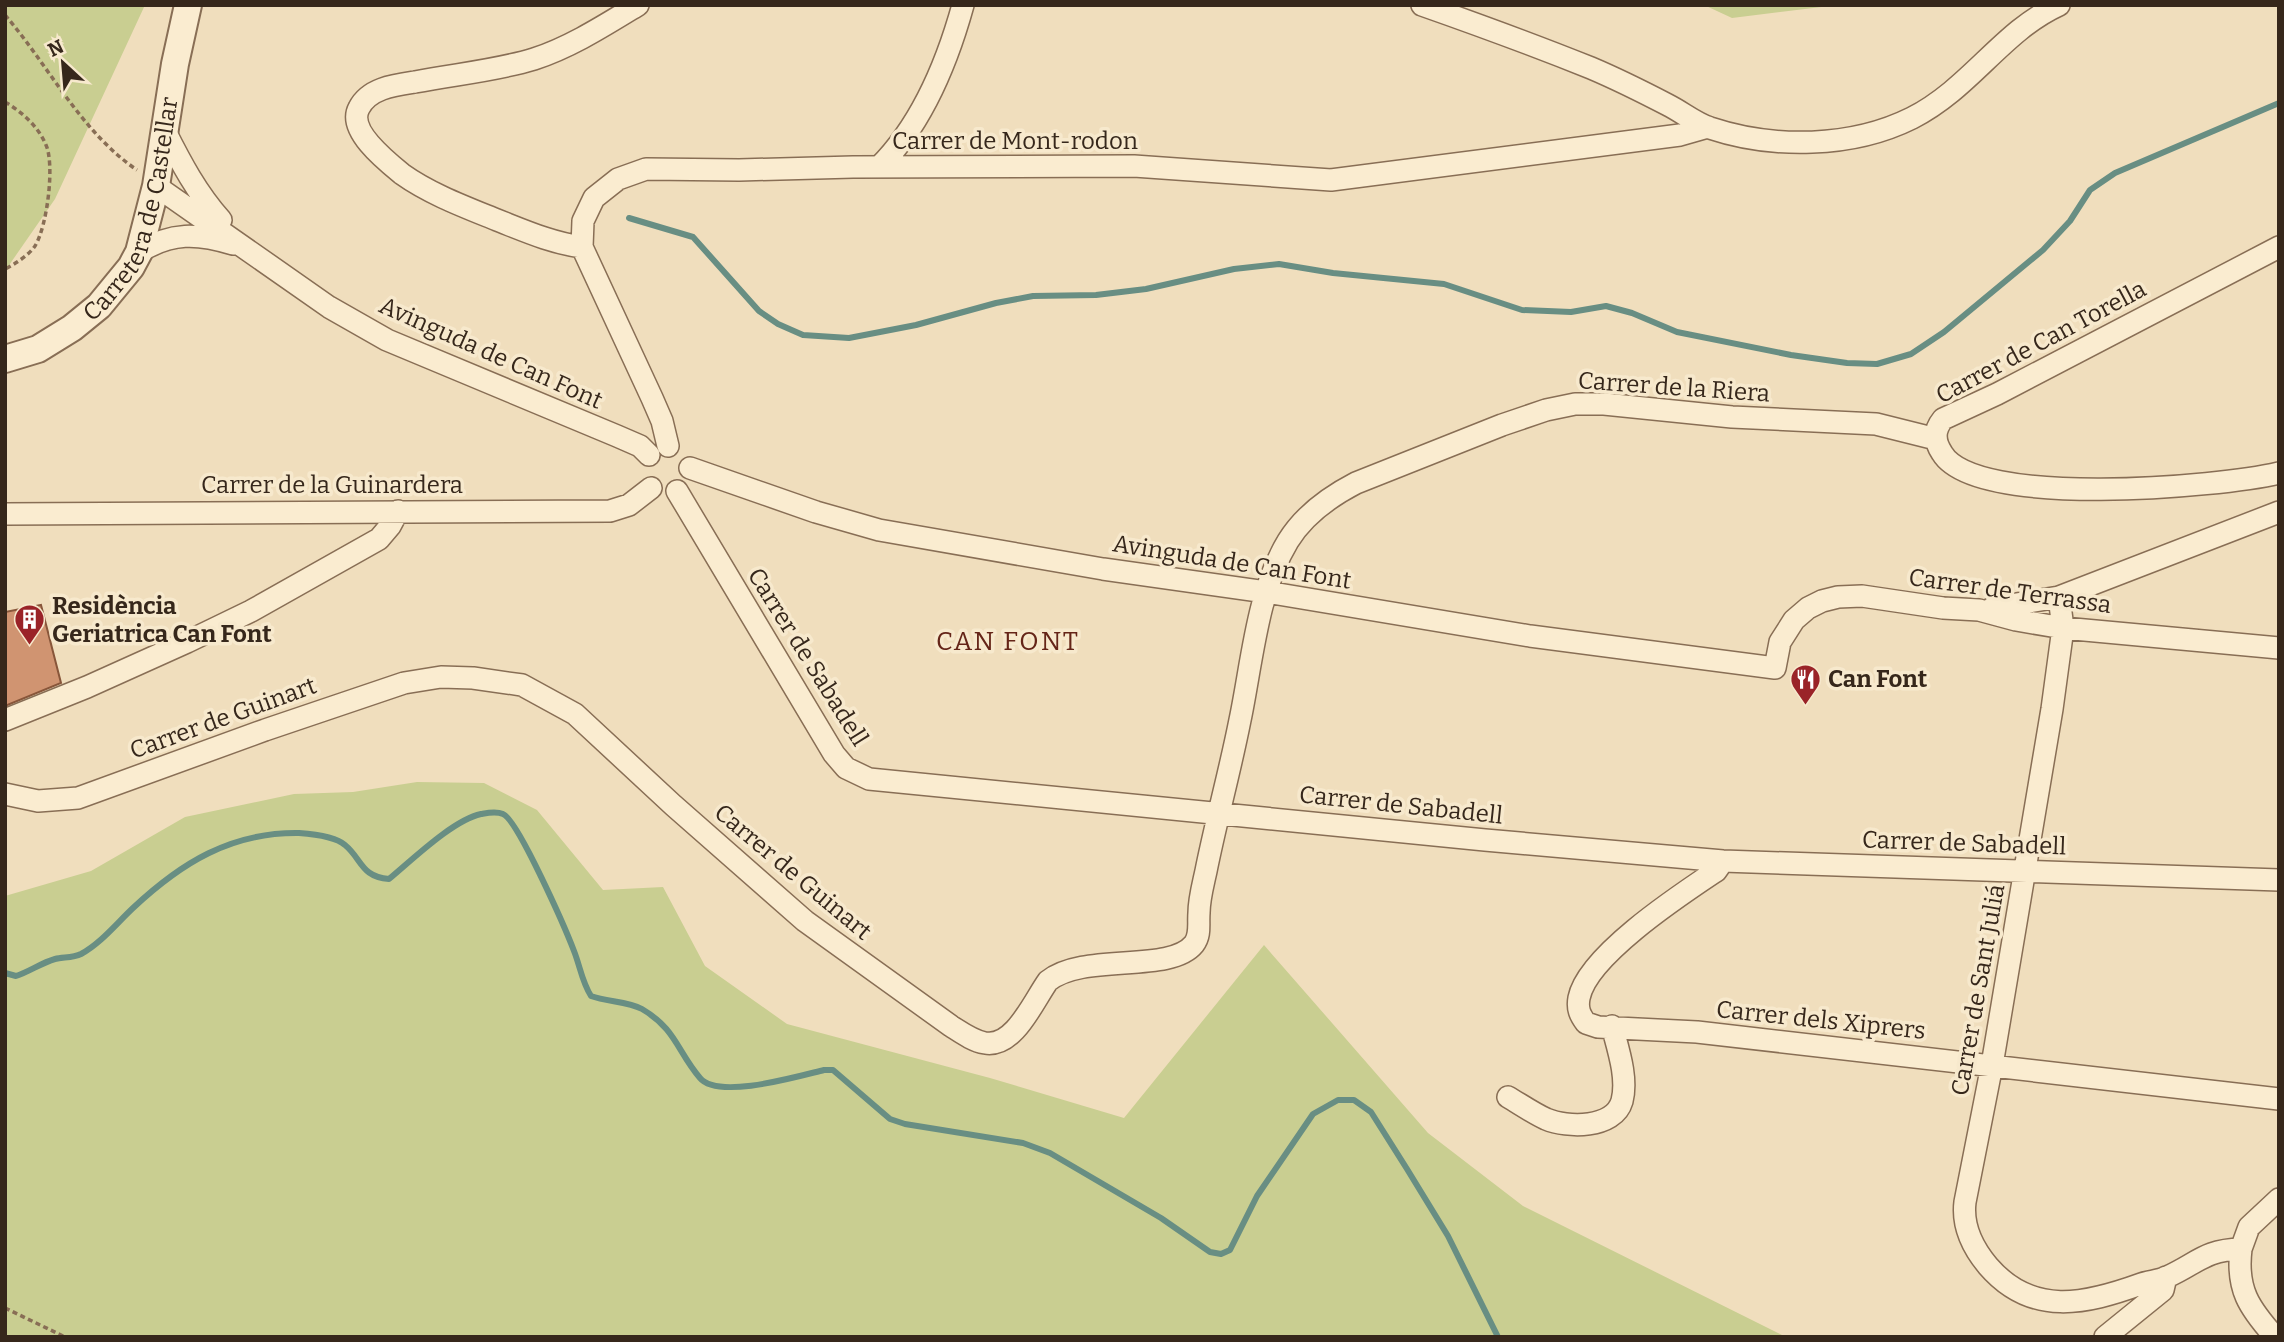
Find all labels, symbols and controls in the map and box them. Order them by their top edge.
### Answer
north arrow [28,28,98,98]
text: N [44,34,68,62]
street label: Carretera de Castellar [78,95,184,327]
street label: Carrer de Mont-rodon [892,127,1138,155]
street label: Carrer de Can Torella [1931,275,2151,409]
street label: Avinguda de Can Font [375,291,607,415]
street label: Carrer de la Riera [1577,366,1771,408]
street label: Carrer de la Guinardera [201,471,463,499]
street label: Avinguda de Can Font [1111,529,1354,595]
street label: Carrer de Sabadell [742,563,874,751]
street label: Carrer de Terrassa [1907,563,2113,619]
place label: Residència Geriatrica Can Font [52,592,272,648]
building icon: Residència Geriatrica Can Font [12,603,46,647]
district label: CAN FONT [936,626,1080,657]
restaurant icon: Can Font [1788,662,1822,706]
place label: Can Font [1828,665,1928,693]
street label: Carrer de Guinart [126,671,320,765]
street label: Carrer de Sabadell [1298,780,1504,830]
street label: Carrer de Guinart [709,798,877,946]
street label: Carrer de Sabadell [1861,825,2067,861]
street label: Carrer de Sant Juliá [1946,882,2010,1098]
street label: Carrer dels Xiprers [1715,995,1927,1045]

